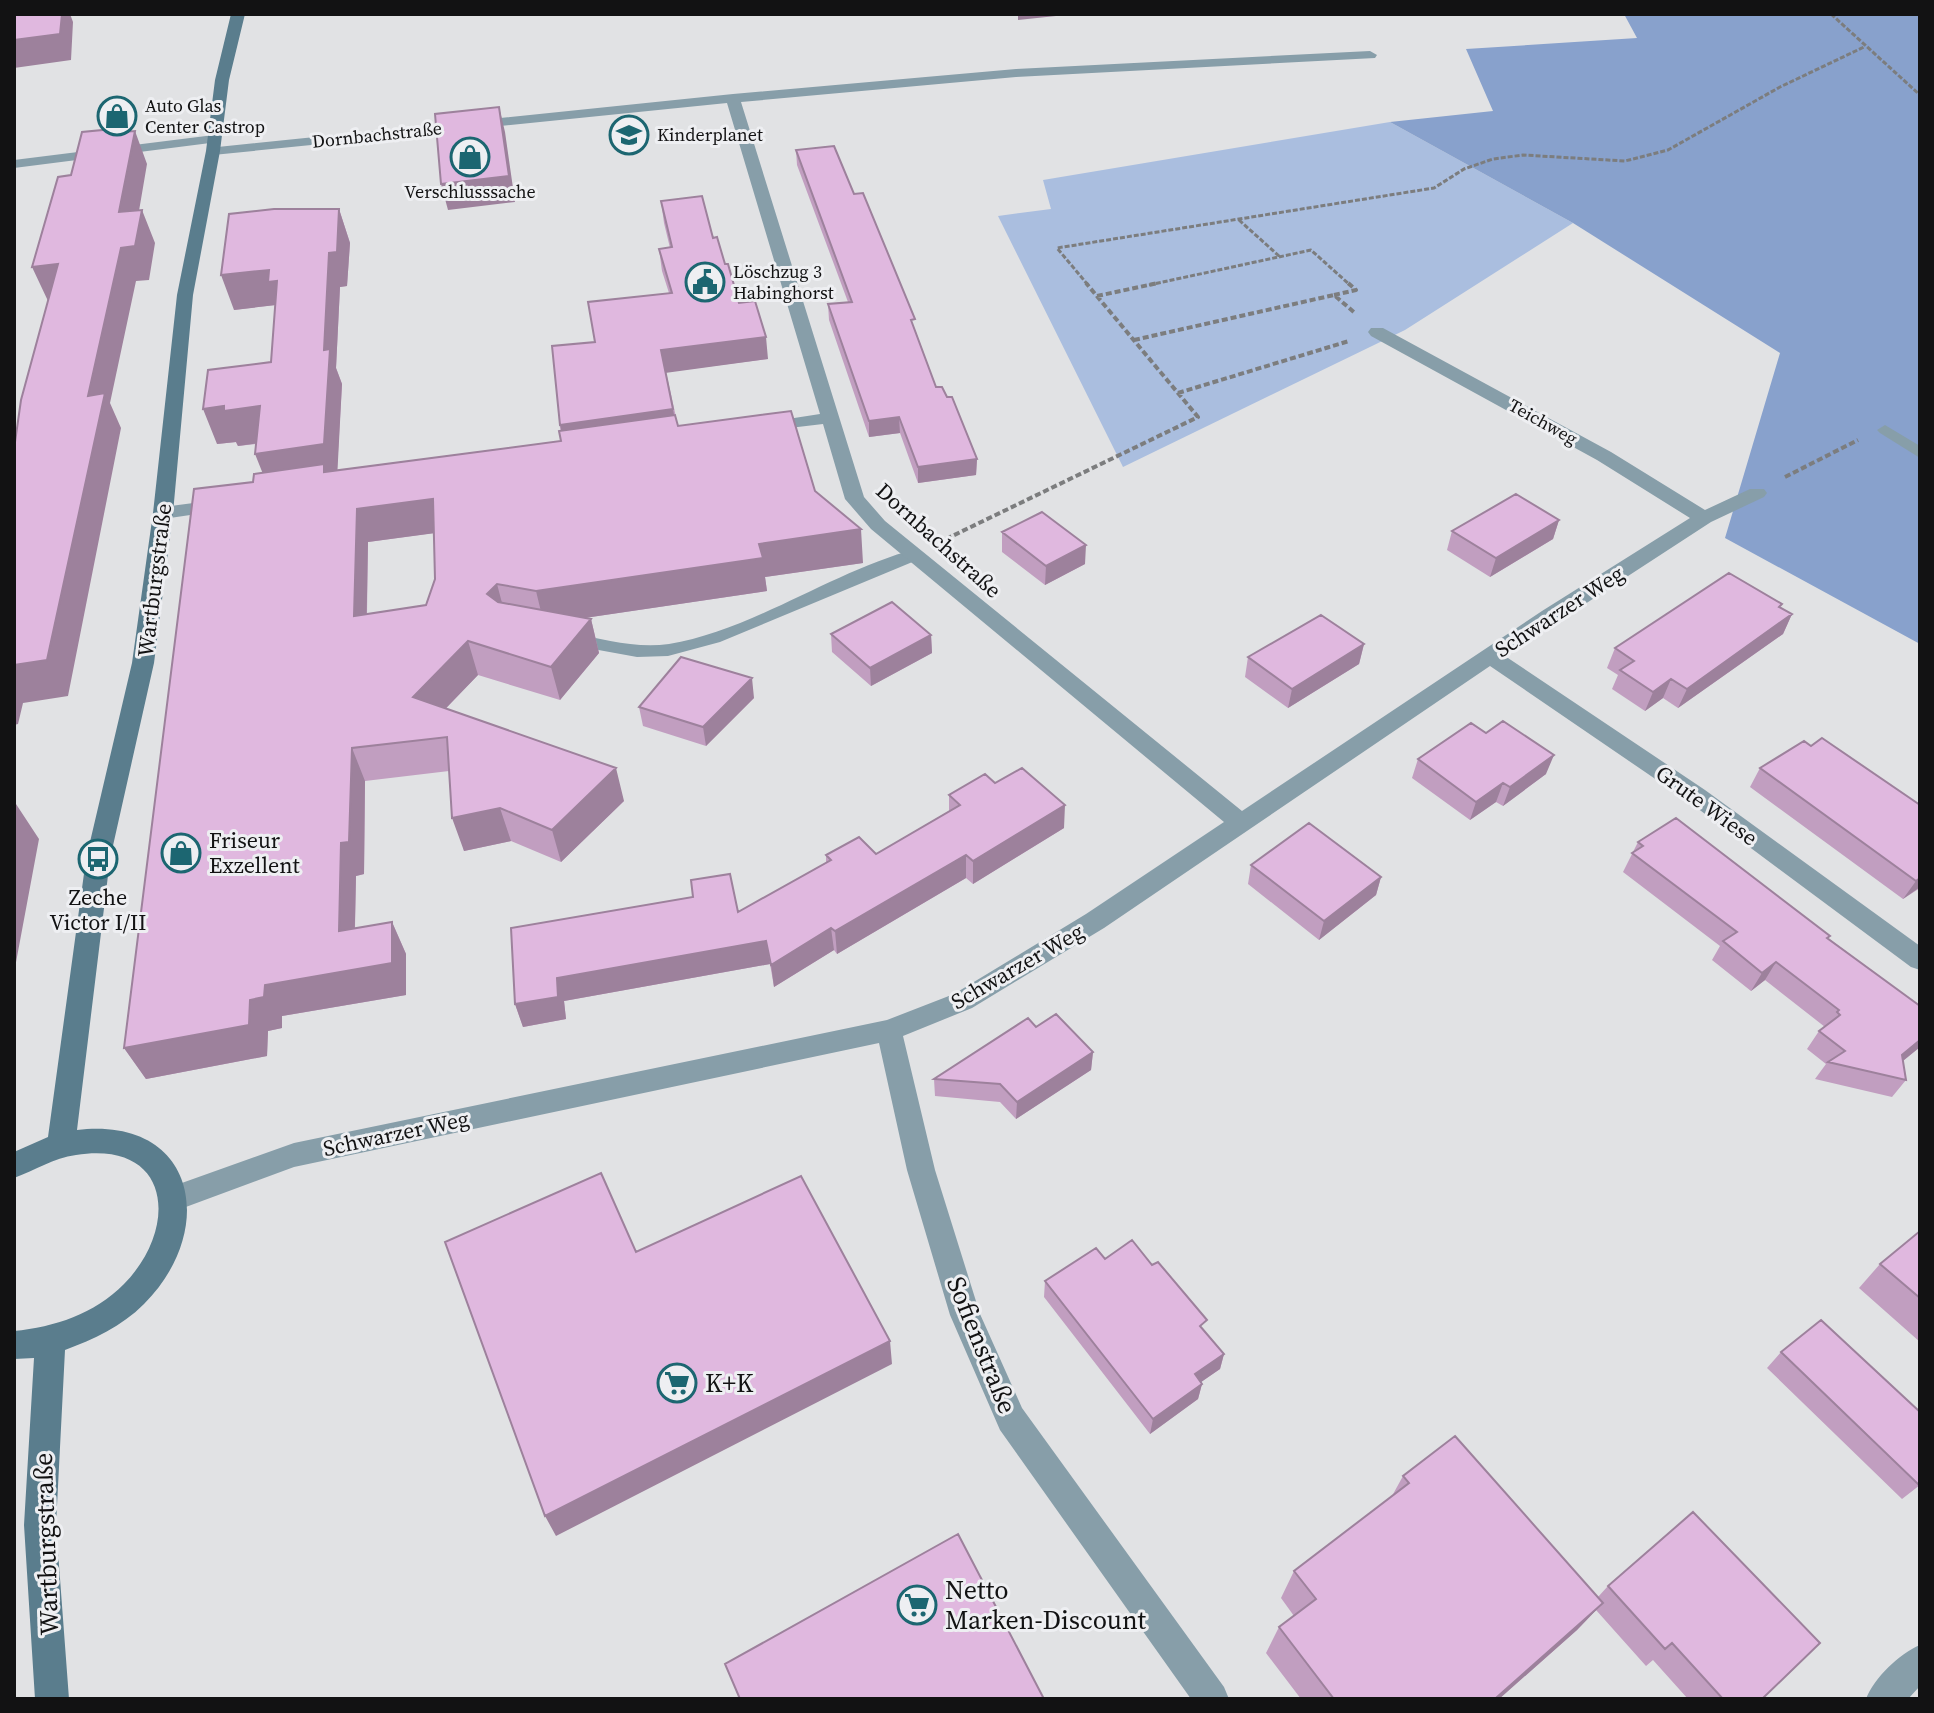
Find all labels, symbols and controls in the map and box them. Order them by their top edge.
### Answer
place label: Auto Glas Center Castrop [145,93,265,139]
shop icon: Auto Glas Center Castrop [96,95,138,137]
school or university icon: Kinderplanet [608,114,650,156]
street label: Dornbachstraße [311,115,443,154]
place label: Kinderplanet [657,122,763,147]
shop icon: Verschlusssache [449,136,491,178]
place label: Verschlusssache [404,179,536,204]
place label: Löschzug 3 Habinghorst [733,259,834,305]
public building icon: Löschzug 3 Habinghorst [684,261,726,303]
street label: Teichweg [1504,392,1582,451]
street label: Dornbachstraße [870,476,1008,604]
street label: Wartburgstraße [130,501,178,659]
street label: Schwarzer Weg [1489,558,1629,664]
street label: Grute Wiese [1650,758,1764,852]
place label: Friseur Exzellent [209,825,300,880]
shop icon: Friseur Exzellent [160,832,202,874]
bus stop icon: Zeche Victor I/II [77,838,119,880]
place label: Zeche Victor I/II [50,882,146,937]
street label: Schwarzer Weg [945,916,1089,1016]
street label: Schwarzer Weg [320,1103,472,1163]
street label: Sofienstraße [938,1271,1026,1419]
supermarket icon: K+K [656,1362,698,1404]
place label: K+K [705,1365,754,1401]
street label: Wartburgstraße [25,1452,67,1636]
place label: Netto Marken-Discount [945,1572,1147,1638]
supermarket icon: Netto Marken-Discount [896,1584,938,1626]

